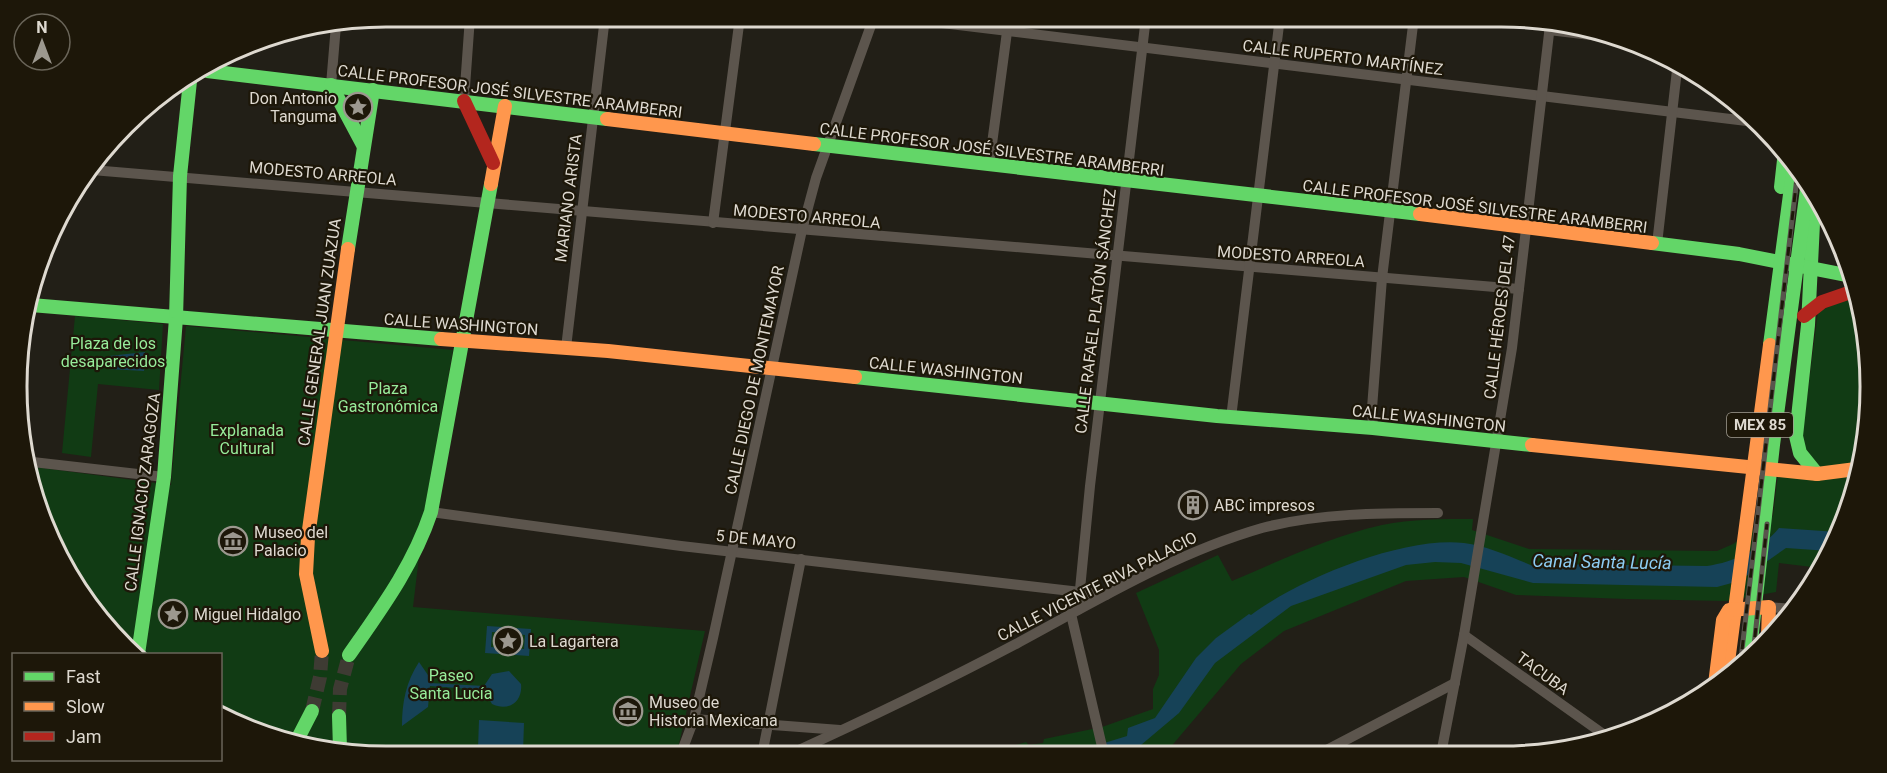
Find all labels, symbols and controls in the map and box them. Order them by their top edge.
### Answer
north arrow [12,12,72,72]
text: N [36,18,48,37]
street label: CALLE RUPERTO MARTÍNEZ [1242,36,1444,79]
street label: CALLE PROFESOR JOSÉ SILVESTRE ARAMBERRI [337,61,683,122]
place label: Don Antonio Tanguma [249,89,337,126]
place icon: Don Antonio Tanguma [342,91,374,123]
street label: CALLE PROFESOR JOSÉ SILVESTRE ARAMBERRI [819,119,1165,180]
street label: MARIANO ARISTA [551,132,586,263]
street label: MODESTO ARREOLA [248,158,398,189]
street label: CALLE PROFESOR JOSÉ SILVESTRE ARAMBERRI [1302,176,1648,237]
street label: CALLE RAFAEL PLATÓN SÁNCHEZ [1070,187,1120,435]
street label: MODESTO ARREOLA [732,201,882,232]
street label: CALLE GENERAL JUAN ZUAZUA [294,216,345,447]
street label: CALLE HÉROES DEL 47 [1480,234,1519,400]
street label: MODESTO ARREOLA [1217,242,1366,271]
street label: CALLE DIEGO DE MONTEMAYOR [721,264,788,496]
street label: CALLE WASHINGTON [383,310,539,339]
park label: Plaza de los desaparecidos [61,334,165,371]
street label: CALLE WASHINGTON [868,353,1024,388]
park label: Plaza Gastronómica [338,379,438,416]
street label: CALLE IGNACIO ZARAGOZA [121,391,164,593]
street label: CALLE WASHINGTON [1351,401,1507,436]
road number: MEX 85 [1727,413,1793,437]
park label: Explanada Cultural [210,421,284,458]
building icon: ABC impresos [1177,489,1209,521]
place label: ABC impresos [1214,496,1315,515]
place label: Museo del Palacio [254,523,328,560]
museum icon: Museo del Palacio [217,525,249,557]
street label: 5 DE MAYO [715,526,797,553]
street label: CALLE VICENTE RIVA PALACIO [994,528,1200,645]
water label: Canal Santa Lucía [1532,550,1672,573]
place icon: Miguel Hidalgo [157,598,189,630]
place label: Miguel Hidalgo [194,605,301,624]
place icon: La Lagartera [492,625,524,657]
place label: La Lagartera [529,632,619,651]
street label: TACUBA [1513,648,1573,699]
legend [12,653,222,761]
text: Fast [66,666,101,687]
park label: Paseo Santa Lucía [409,666,493,703]
place label: Museo de Historia Mexicana [649,693,778,730]
museum icon: Museo de Historia Mexicana [612,695,644,727]
text: Slow [66,696,105,717]
text: Jam [66,726,102,747]

